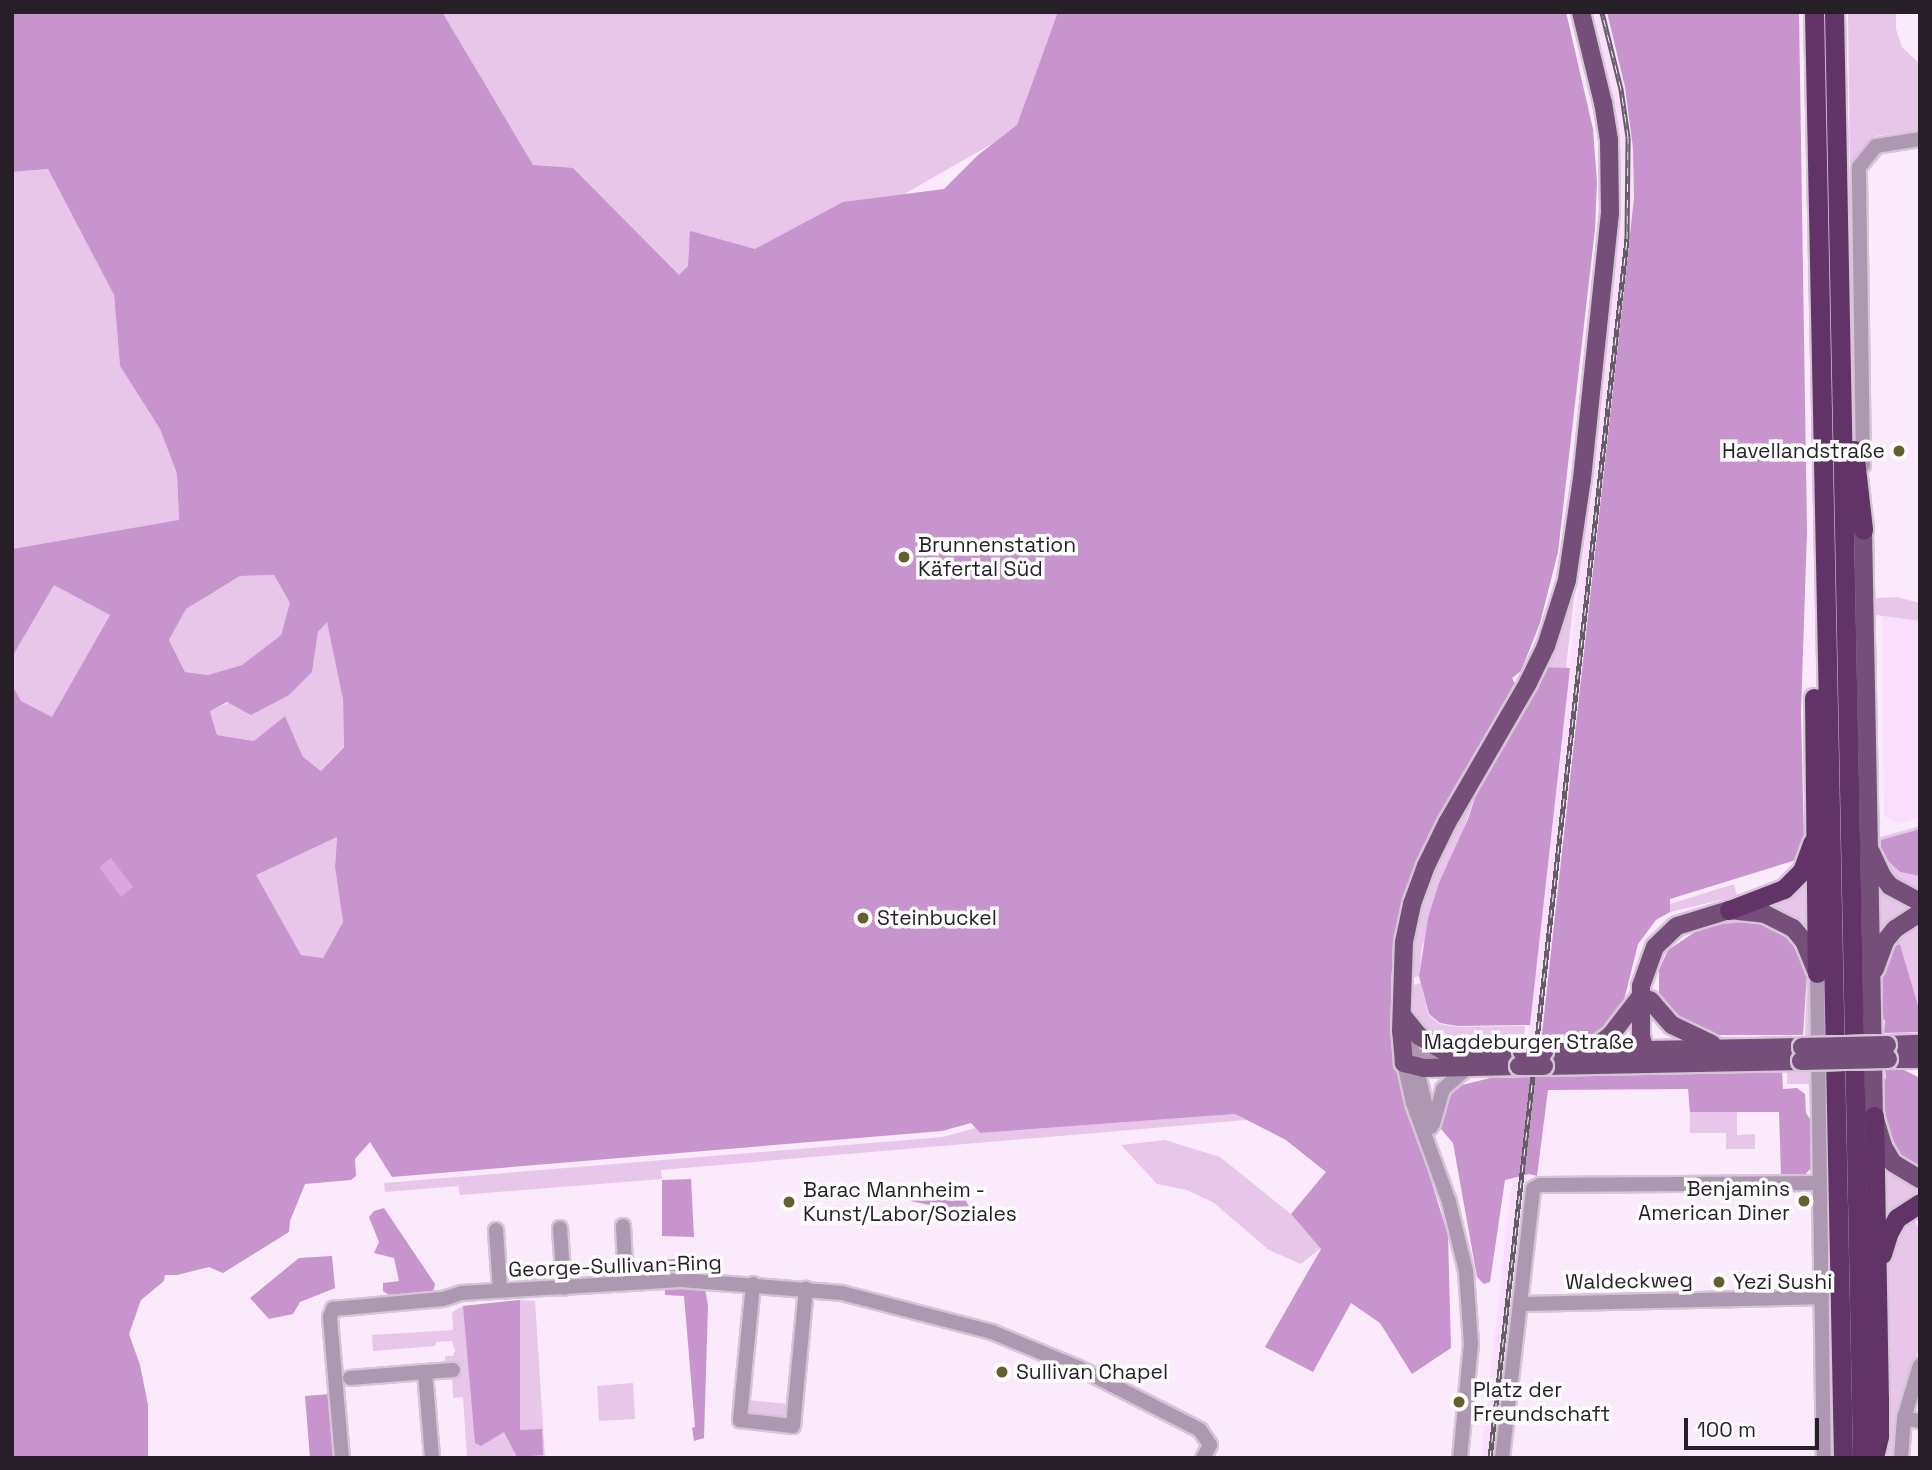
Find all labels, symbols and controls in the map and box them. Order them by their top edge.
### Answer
place label: Havellandstraße [1722,438,1885,464]
marker: Havellandstraße [1891,443,1907,459]
place label: Brunnenstation Käfertal Süd [918,532,1076,582]
marker: Brunnenstation Käfertal Süd [896,549,912,565]
place label: Steinbuckel [877,905,997,931]
marker: Steinbuckel [855,910,871,926]
street label: Magdeburger Straße [1424,1029,1634,1055]
place label: Benjamins American Diner [1638,1176,1790,1226]
place label: Barac Mannheim - Kunst/Labor/Soziales [803,1177,1017,1227]
marker: Benjamins American Diner [1796,1193,1812,1209]
marker: Barac Mannheim - Kunst/Labor/Soziales [781,1194,797,1210]
street label: George-Sullivan-Ring [508,1250,722,1282]
street label: Waldeckweg [1565,1267,1693,1295]
place label: Yezi Sushi [1733,1269,1832,1295]
marker: Yezi Sushi [1711,1274,1727,1290]
place label: Sullivan Chapel [1016,1359,1168,1385]
marker: Sullivan Chapel [994,1364,1010,1380]
place label: Platz der Freundschaft [1473,1377,1610,1427]
marker: Platz der Freundschaft [1451,1394,1467,1410]
scale bar [1687,1404,1822,1448]
text: 100 m [1697,1416,1756,1443]

